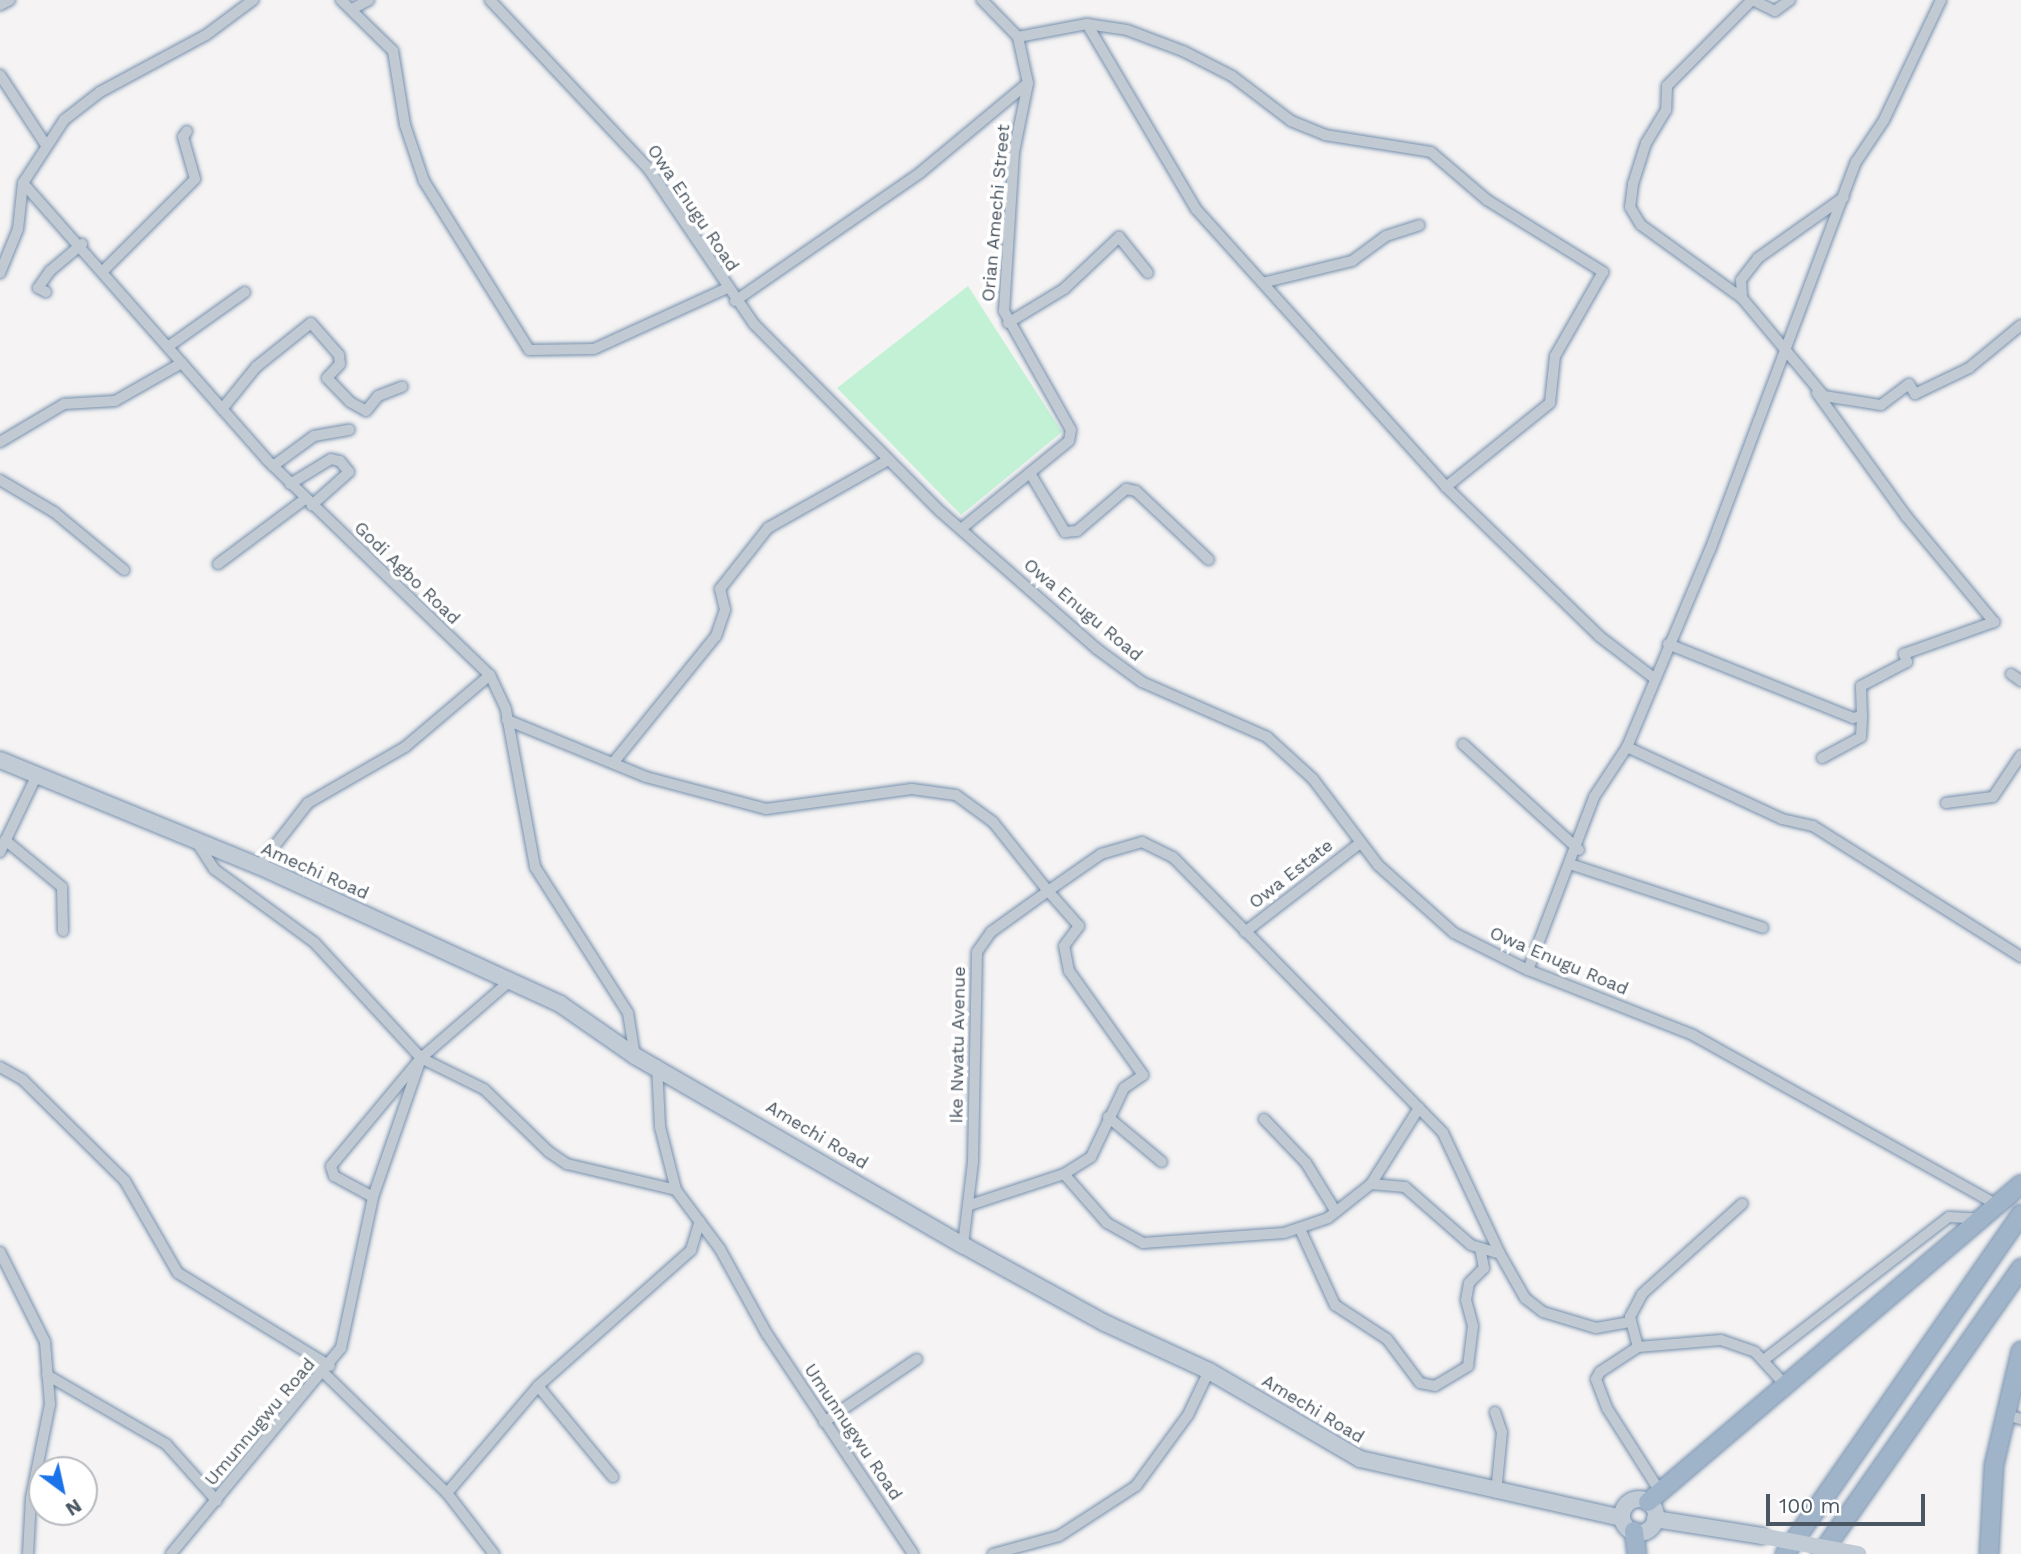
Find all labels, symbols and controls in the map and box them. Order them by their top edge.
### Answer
street label: Orian Amechi Street [977,123,1015,303]
street label: Owa Enugu Road [642,140,744,276]
street label: Godi Agbo Road [349,517,465,629]
street label: Owa Enugu Road [1019,554,1147,666]
street label: Owa Estate [1245,834,1337,914]
street label: Amechi Road [258,838,372,904]
street label: Owa Enugu Road [1486,922,1632,1000]
street label: Ike Nwatu Avenue [946,966,970,1124]
street label: Amechi Road [762,1096,872,1174]
street label: Umunnugwu Road [200,1354,320,1490]
street label: Umunnugwu Road [799,1360,907,1504]
street label: Amechi Road [1258,1370,1368,1448]
north arrow [28,1456,98,1526]
scale bar [1769,1480,1928,1524]
text: 100 m [1779,1493,1841,1518]
text: N [61,1494,86,1521]

